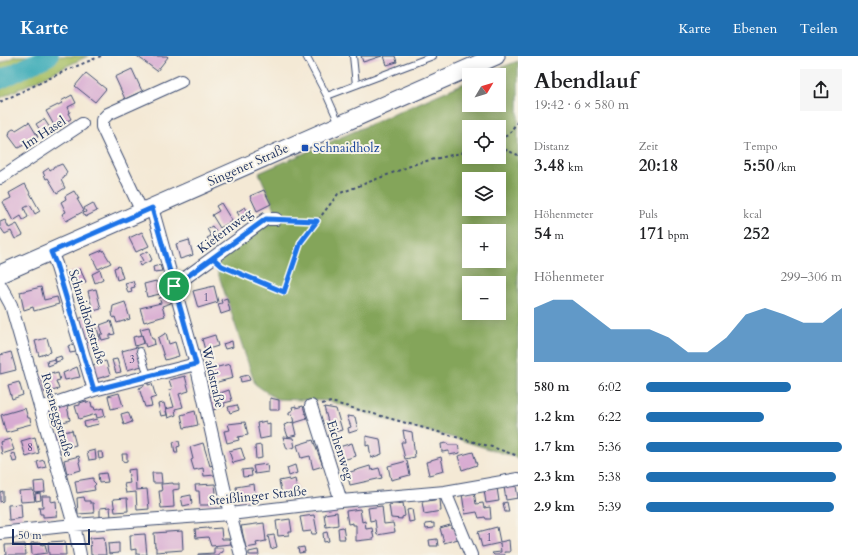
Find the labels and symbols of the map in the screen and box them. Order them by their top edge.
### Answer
north arrow [462,68,506,112]
street label: Im Hasel [19,112,70,154]
street label: Singener Straße [205,139,291,191]
place label: Schnaidholz [313,139,380,157]
marker: Schnaidholz [300,143,310,153]
street label: Kiefernweg [194,204,257,258]
street label: Schnaidholzstraße [64,267,110,367]
pin [157,269,191,303]
house number: 1 [203,290,209,305]
street label: Waldstraße [197,343,229,410]
house number: 3 [129,352,135,367]
street label: Roseneggstraße [36,371,78,459]
street label: Eichenweg [322,418,358,483]
house number: 8 [27,440,33,455]
street label: Steißlinger Straße [208,482,308,510]
scale bar [12,527,90,546]
house number: 1 [486,530,492,545]

